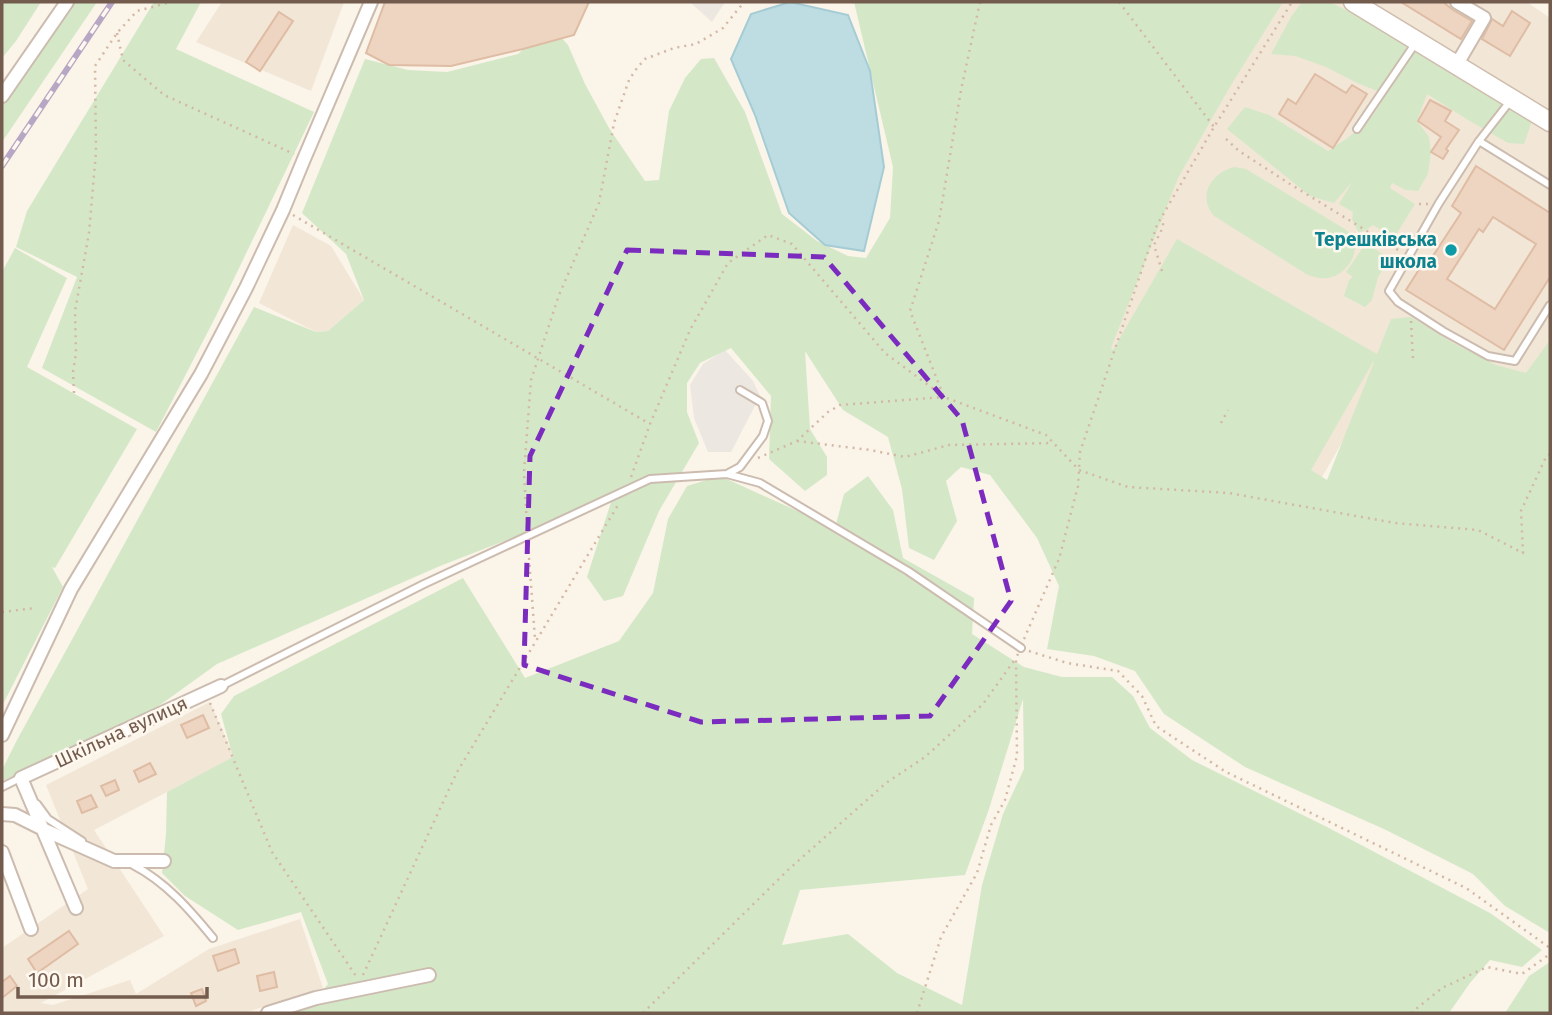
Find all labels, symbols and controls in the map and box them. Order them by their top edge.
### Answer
place label: Терешківська школа [1315,228,1437,273]
marker: Терешківська школа [1443,242,1459,258]
street label: Шкільна вулиця [51,691,191,773]
scale bar [18,956,206,1000]
text: 100 m [28,967,84,993]

